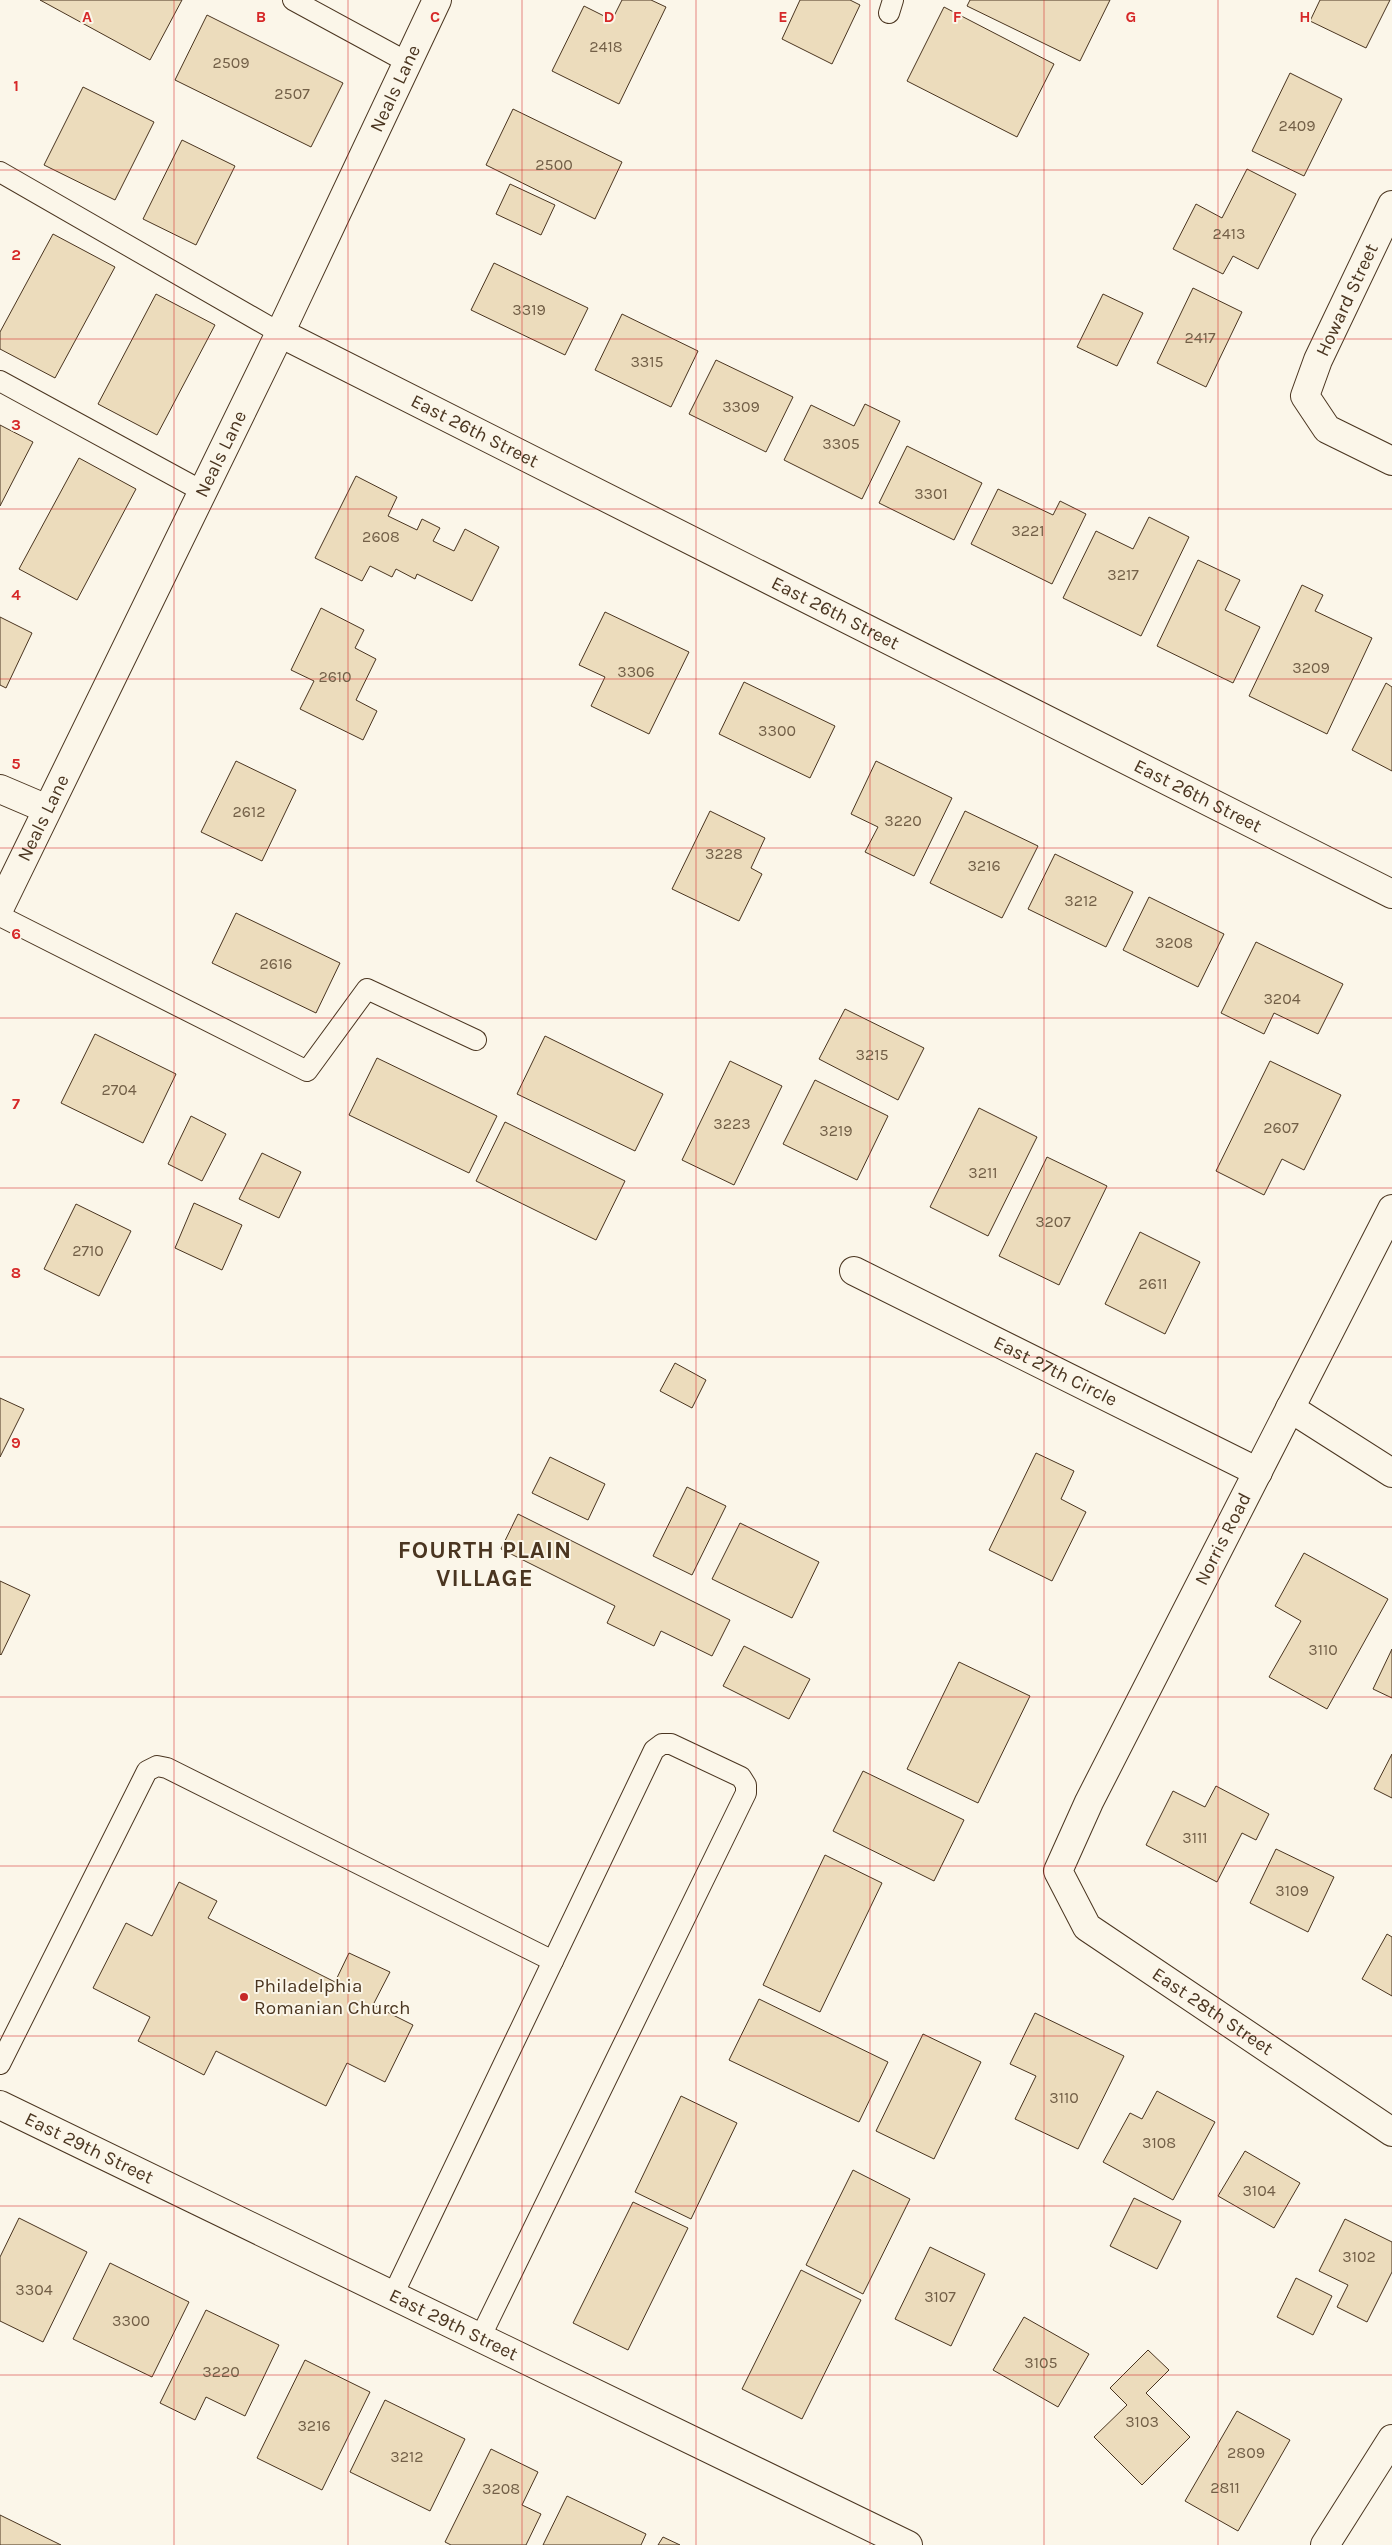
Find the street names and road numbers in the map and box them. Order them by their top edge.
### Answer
street label: Neals Lane [365,41,425,136]
street label: Howard Street [1311,240,1383,360]
street label: East 26th Street [407,390,542,473]
street label: Neals Lane [191,407,251,501]
street label: East 26th Street [768,572,903,655]
street label: East 26th Street [1130,755,1265,837]
street label: Neals Lane [13,771,74,865]
street label: East 27th Circle [990,1331,1121,1411]
street label: Norris Road [1190,1489,1256,1589]
street label: East 28th Street [1148,1963,1277,2060]
street label: East 29th Street [21,2108,157,2189]
street label: East 29th Street [386,2284,521,2365]

